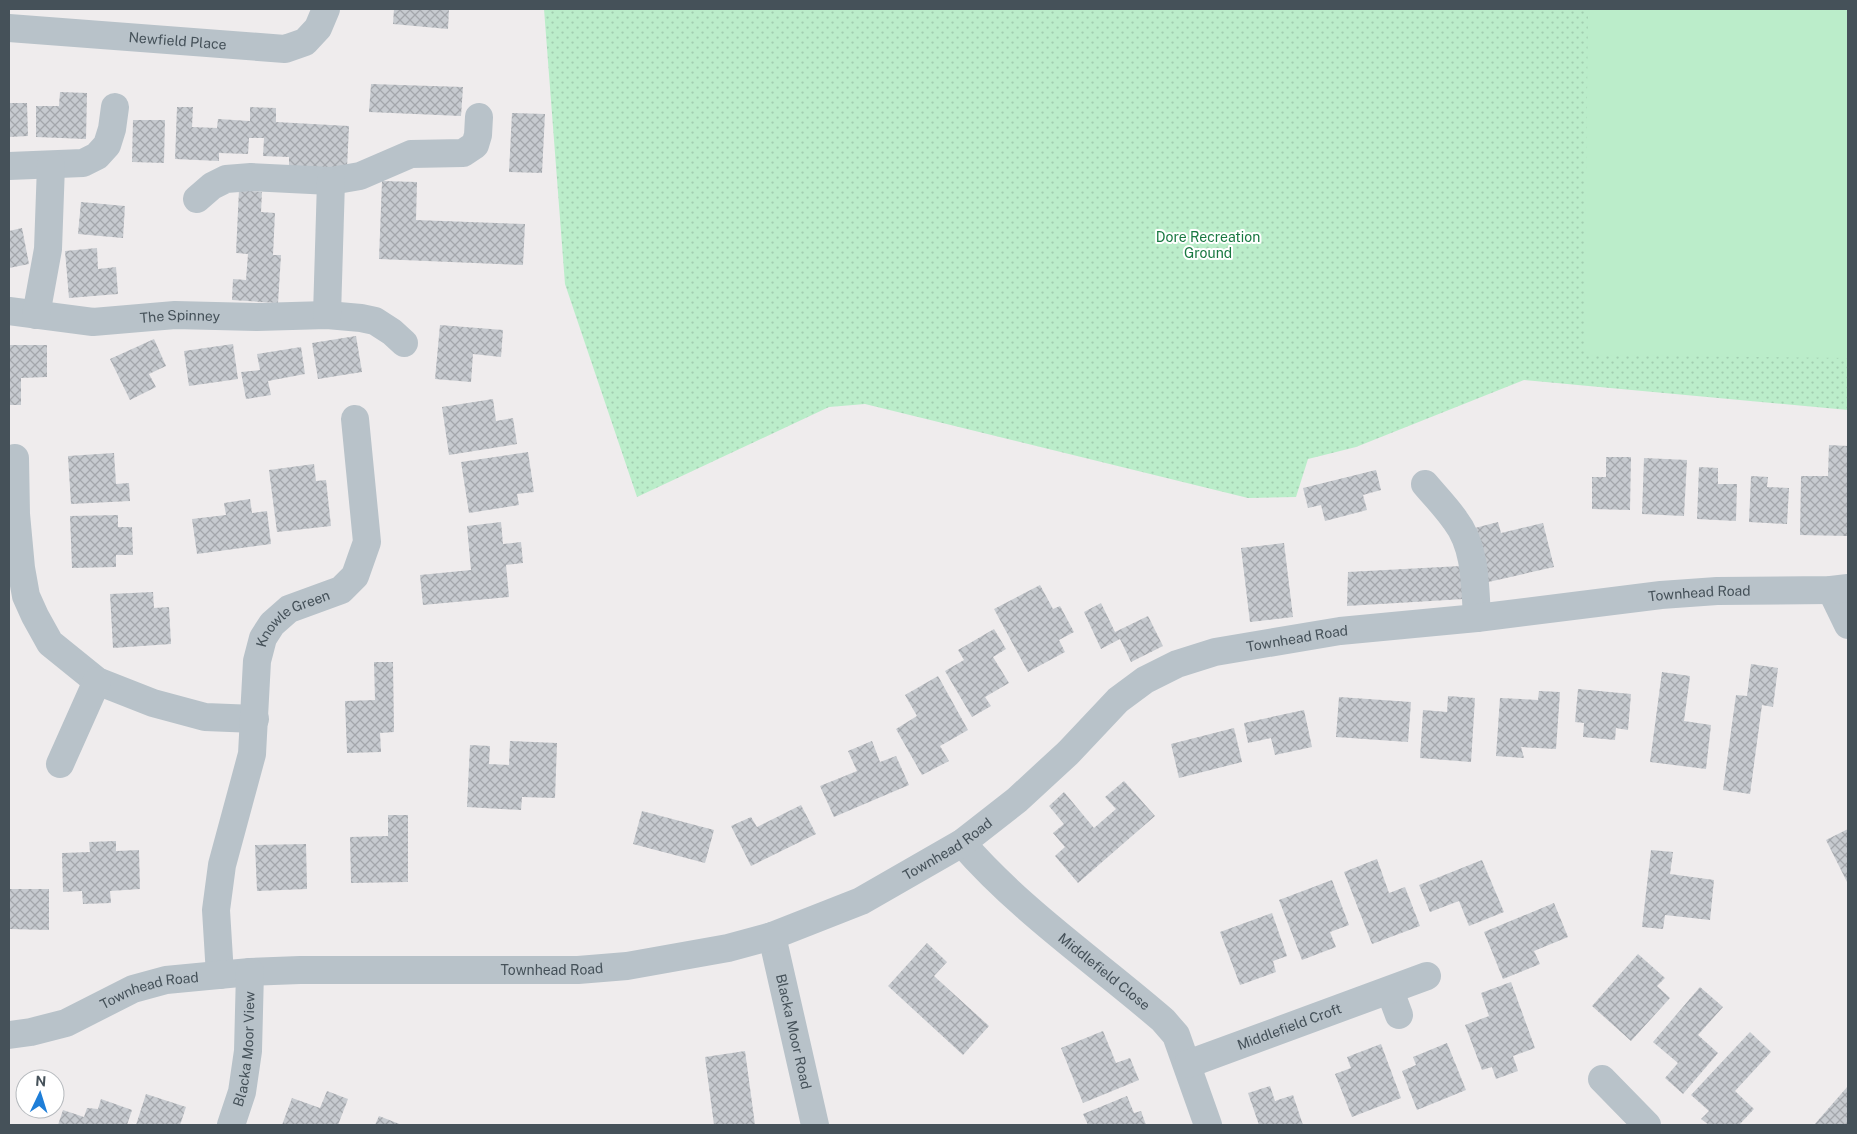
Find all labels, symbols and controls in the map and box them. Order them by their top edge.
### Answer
street label: Newfield Place [128,29,227,53]
park label: Dore Recreation Ground [1156,229,1260,261]
street label: The Spinney [139,307,221,326]
street label: Townhead Road [1647,583,1751,605]
street label: Knowle Green [253,587,332,649]
street label: Townhead Road [1245,622,1349,655]
street label: Townhead Road [900,815,995,883]
street label: Middlefield Close [1055,930,1153,1014]
street label: Townhead Road [501,960,604,978]
street label: Townhead Road [97,969,199,1012]
street label: Blacka Moor Road [773,972,815,1091]
street label: Blacka Moor View [230,991,258,1109]
street label: Middlefield Croft [1235,1000,1344,1053]
north arrow [15,1069,65,1119]
text: N [35,1073,47,1089]

